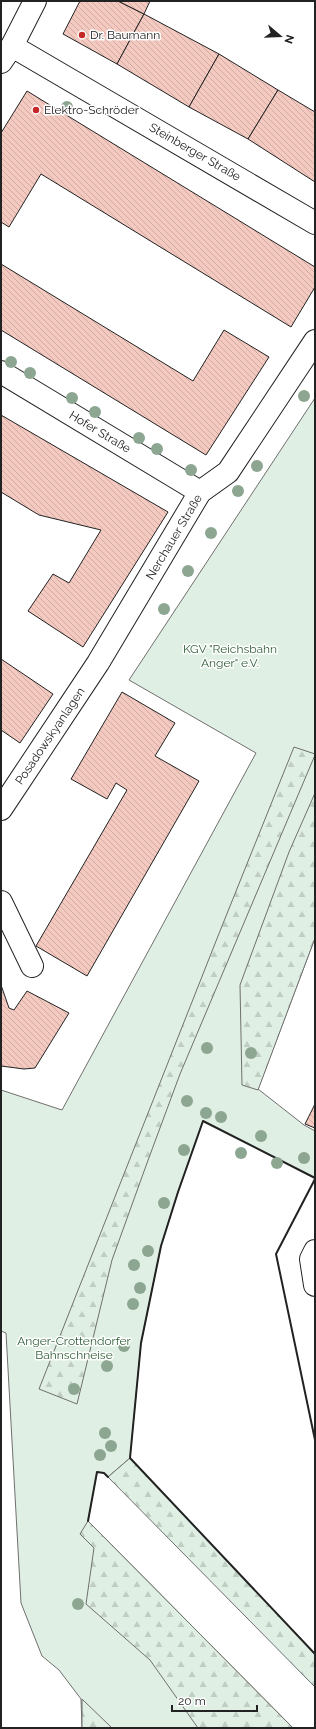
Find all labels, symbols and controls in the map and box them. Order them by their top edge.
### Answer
north arrow [260,16,300,56]
place label: Dr. Baumann [90,28,160,42]
marker: Dr. Baumann [77,30,87,40]
text: N [281,33,296,45]
place label: Elektro-Schröder [44,103,140,117]
marker: Elektro-Schröder [31,105,41,115]
street label: Steinberger Straße [147,120,243,184]
street label: Hofer Straße [67,408,133,456]
street label: Nerchauer Straße [143,492,205,582]
park label: KGV "Reichsbahn Anger" e.V. [183,642,277,670]
street label: Posadowskyanlagen [12,685,88,787]
park label: Anger-Crottendorfer Bahnschneise [17,1334,132,1362]
scale bar [172,1687,257,1713]
text: 20 m [178,1694,206,1708]

